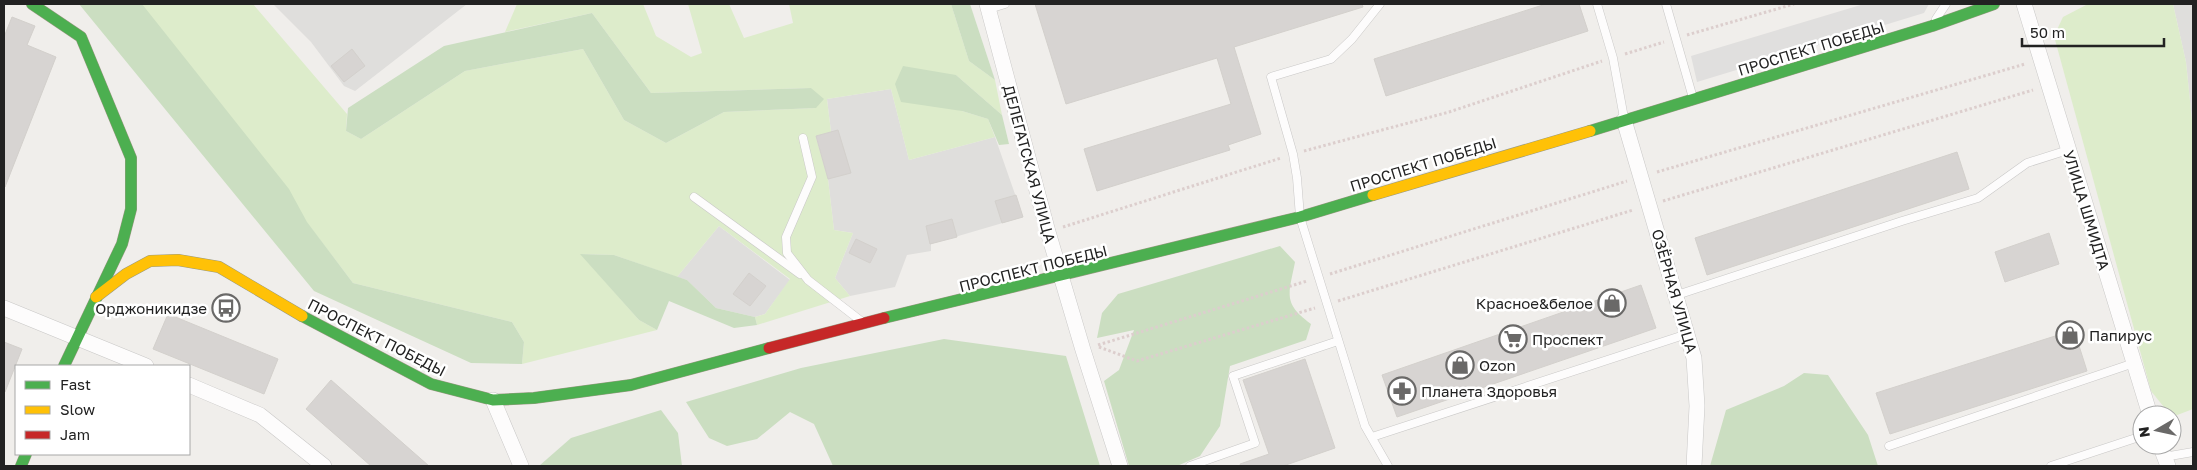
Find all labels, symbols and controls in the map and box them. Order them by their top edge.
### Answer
scale bar [2022,15,2164,47]
street label: ПРОСПЕКТ ПОБЕДЫ [1736,17,1886,79]
text: 50 m [2030,23,2065,41]
street label: ДЕЛЕГАТСКАЯ УЛИЦА [1000,83,1060,245]
street label: ПРОСПЕКТ ПОБЕДЫ [1348,133,1498,195]
street label: УЛИЦА ШМИДТА [2060,148,2114,272]
street label: ОЗЁРНАЯ УЛИЦА [1649,227,1701,355]
street label: ПРОСПЕКТ ПОБЕДЫ [957,241,1109,295]
shop icon: Красное&белое [1597,288,1627,318]
bus stop icon: Орджоникидзе [211,293,241,323]
street label: ПРОСПЕКТ ПОБЕДЫ [305,294,449,380]
place label: Красное&белое [1476,294,1593,312]
place label: Орджоникидзе [95,299,207,317]
shop icon: Папирус [2055,320,2085,350]
supermarket icon: Проспект [1498,324,1528,354]
place label: Папирус [2089,326,2152,344]
place label: Проспект [1532,330,1604,348]
shop icon: Ozon [1445,350,1475,380]
place label: Ozon [1479,356,1516,374]
legend [15,365,190,455]
text: Fast [60,375,91,393]
pharmacy icon: Планета Здоровья [1387,376,1417,406]
place label: Планета Здоровья [1421,382,1557,400]
text: Slow [60,400,95,418]
north arrow [2132,405,2182,455]
text: Jam [60,425,90,443]
text: N [2134,426,2153,439]

